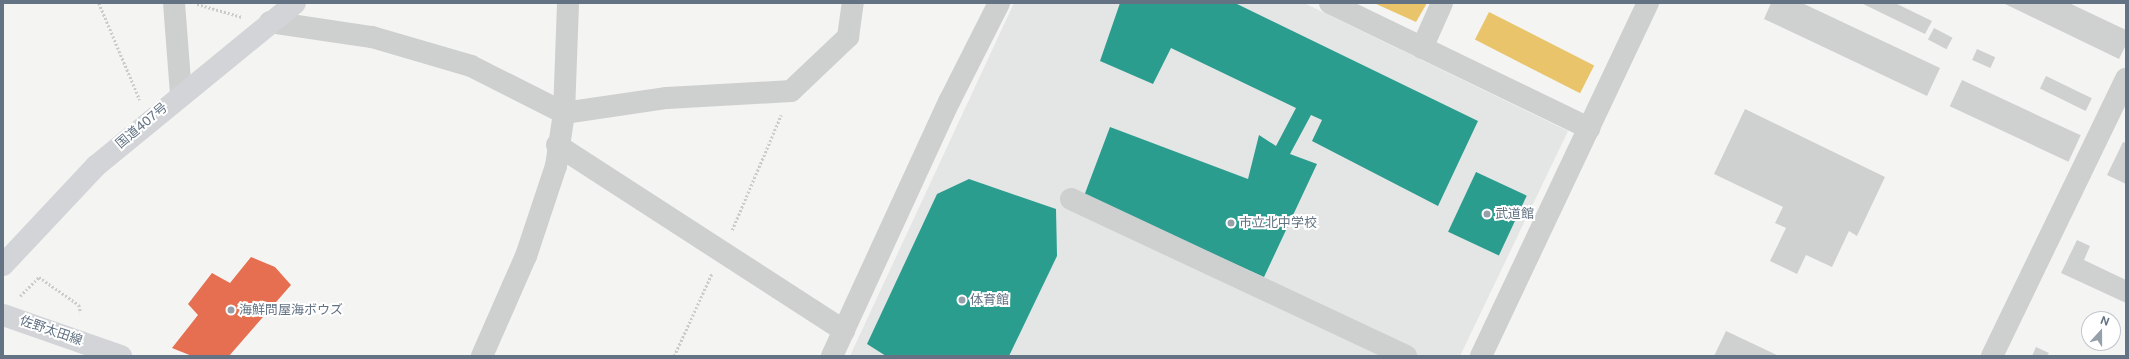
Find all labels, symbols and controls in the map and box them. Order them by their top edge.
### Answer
street label: 国道407号 [113,100,171,152]
place label: 武道館 [1495,206,1534,222]
marker: 武道館 [1482,209,1492,219]
place label: 市立北中学校 [1239,215,1317,231]
marker: 市立北中学校 [1226,218,1236,228]
place label: 体育館 [970,292,1009,308]
marker: 体育館 [957,295,967,305]
place label: 海鮮問屋海ボウズ [239,302,343,318]
marker: 海鮮問屋海ボウズ [226,305,236,315]
north arrow [2081,311,2121,351]
street label: 佐野太田線 [18,313,84,349]
text: N [2099,314,2111,328]

